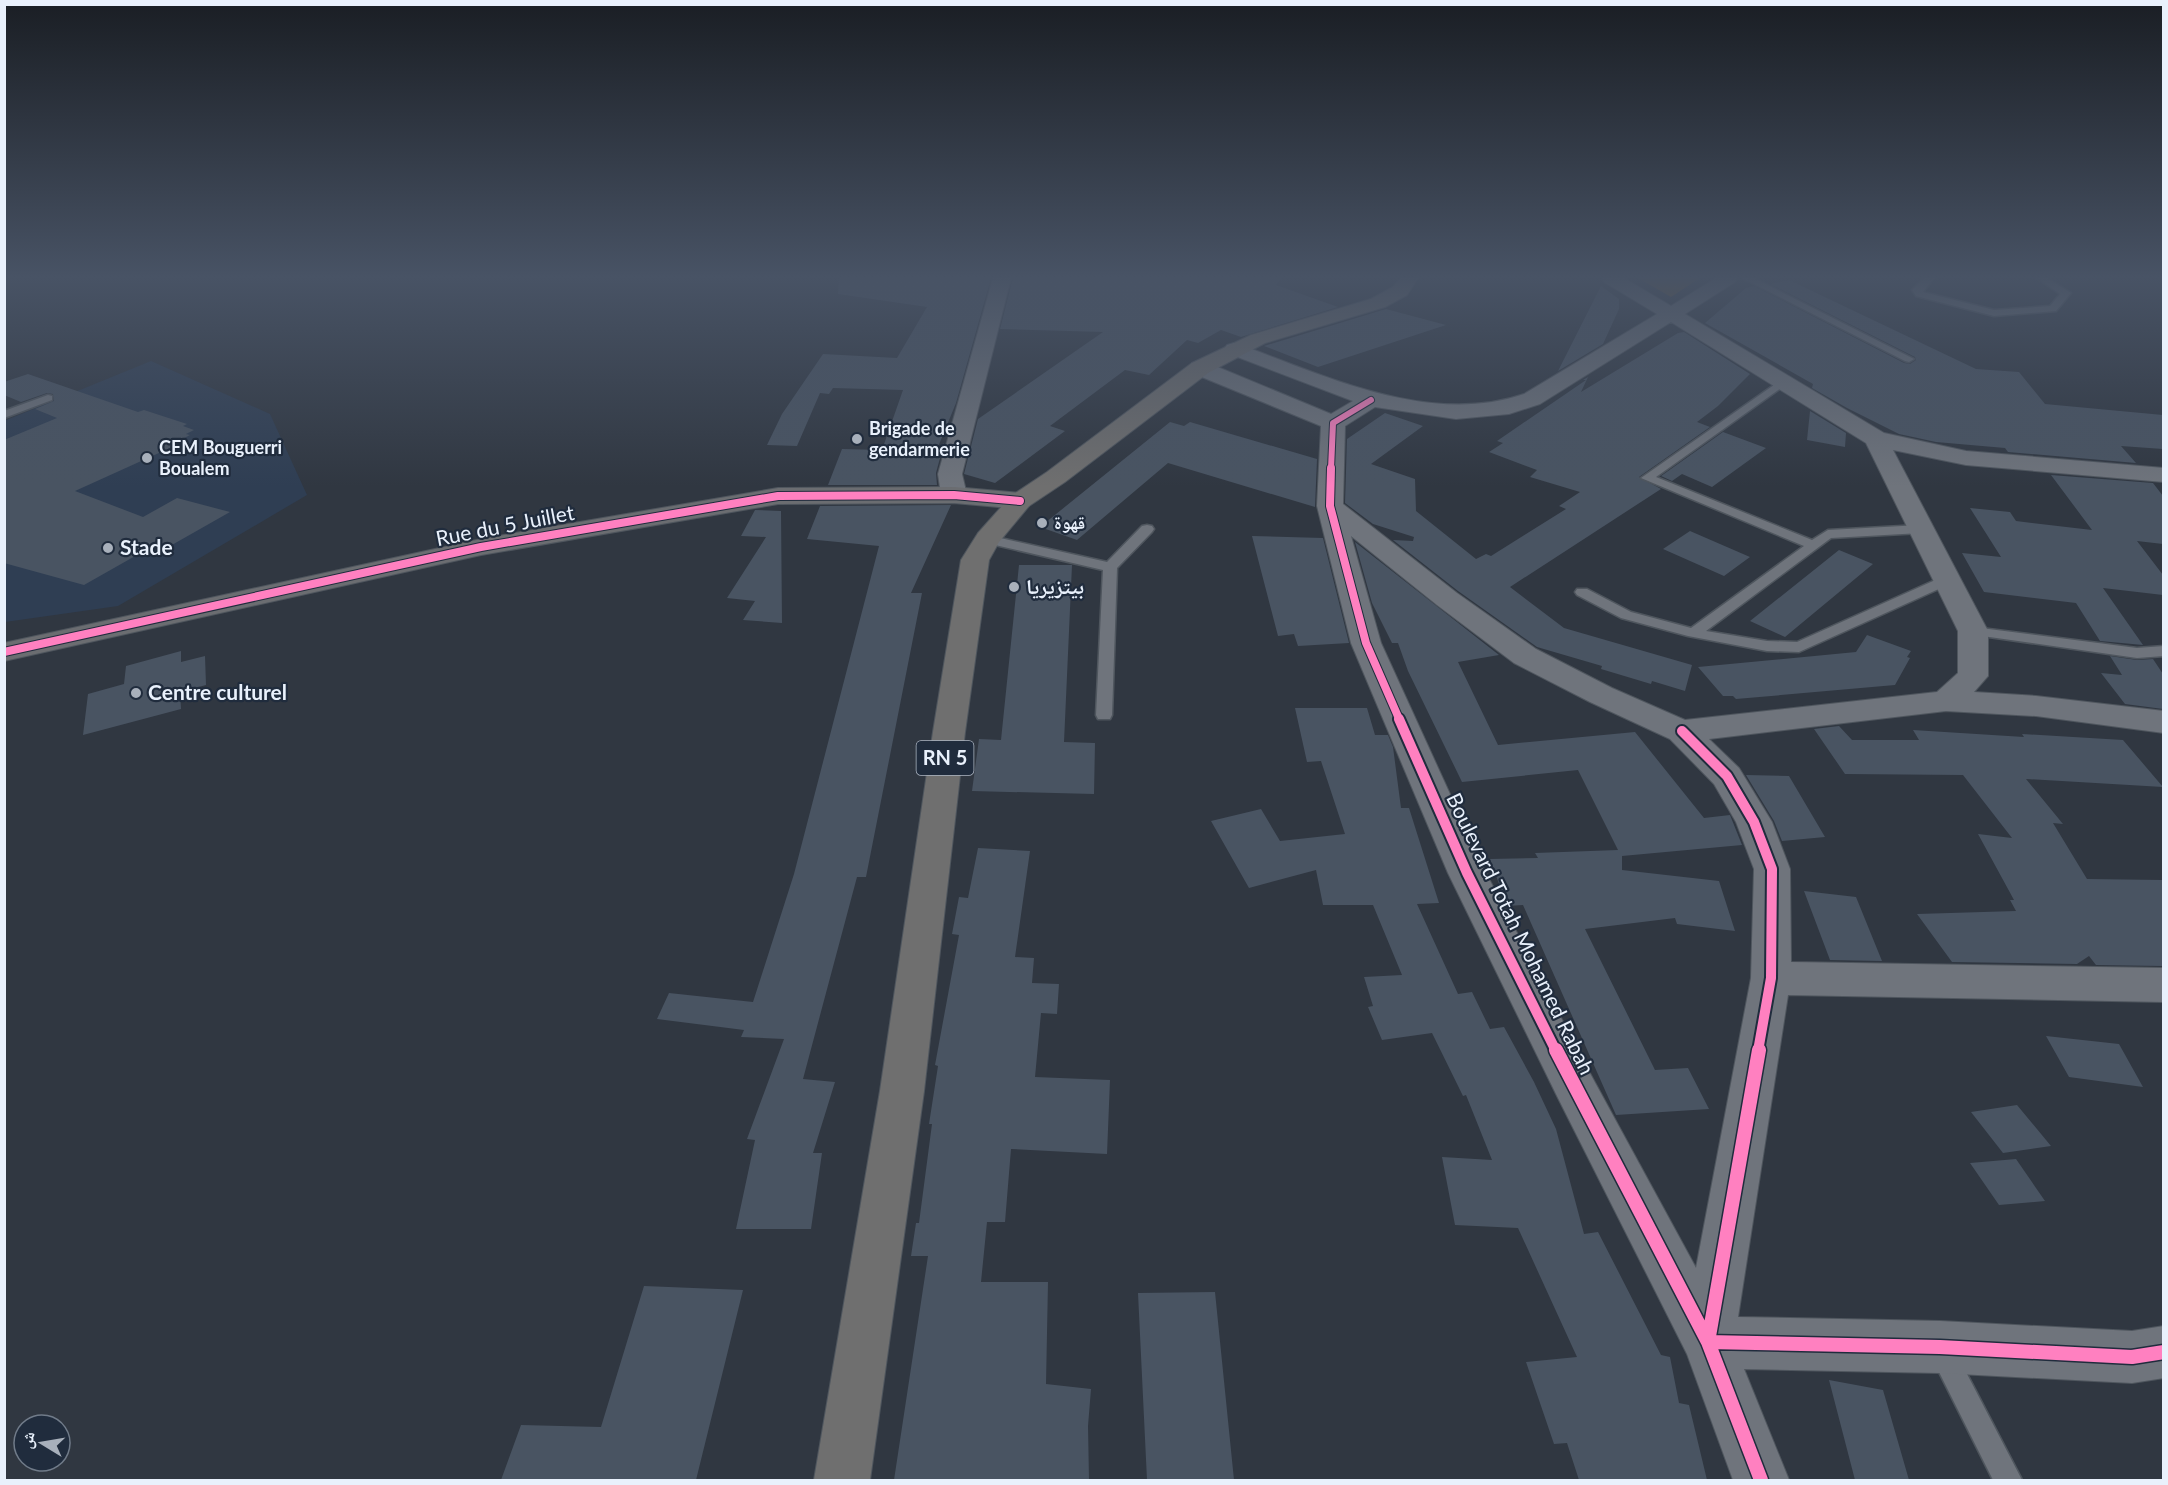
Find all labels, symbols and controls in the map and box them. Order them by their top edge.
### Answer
place label: Brigade de gendarmerie [869,417,970,460]
marker: Brigade de gendarmerie [850,432,864,446]
place label: CEM Bouguerri Boualem [159,436,282,479]
marker: CEM Bouguerri Boualem [140,451,154,465]
street label: Rue du 5 Juillet [433,499,577,550]
place label: قهوة [1054,511,1085,533]
marker: قهوة [1035,516,1049,530]
place label: Stade [120,534,173,559]
marker: Stade [101,541,115,555]
place label: بيتزيريا [1026,573,1084,599]
marker: بيتزيريا [1007,580,1021,594]
place label: Centre culturel [148,679,287,704]
marker: Centre culturel [129,686,143,700]
road number: RN 5 [916,741,974,775]
street label: Boulevard Totah Mohamed Rabah [1442,788,1601,1078]
north arrow [12,1413,72,1473]
text: ش [16,1430,39,1450]

